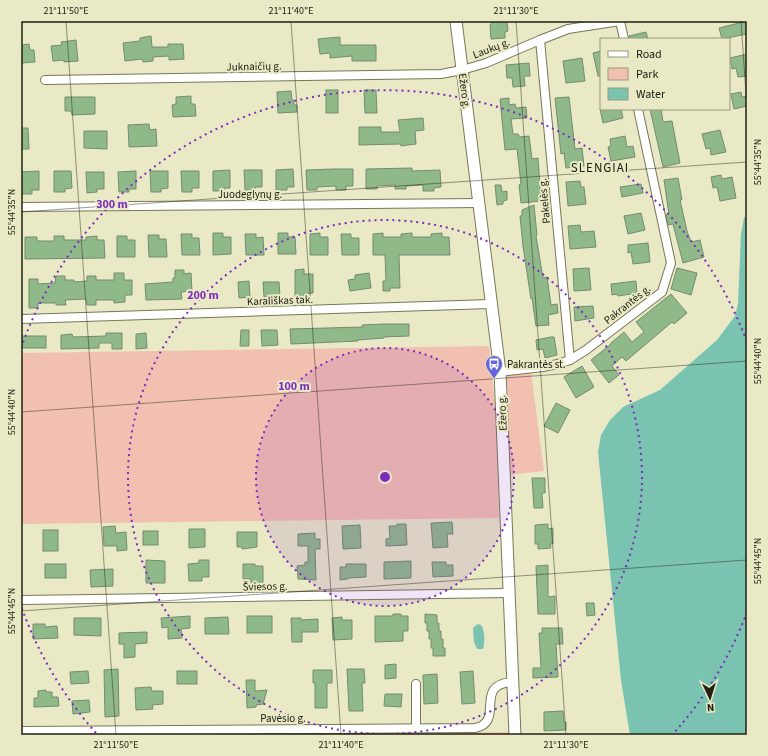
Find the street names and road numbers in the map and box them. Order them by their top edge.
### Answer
street label: Laukų g. [470,34,512,62]
street label: Juknaičių g. [226,59,282,74]
street label: Ežero g. [455,72,474,110]
street label: Pakelės g. [535,177,554,224]
street label: Juodeglynų g. [218,187,283,202]
street label: Pakrantės g. [601,281,654,328]
street label: Karališkas tak. [247,292,314,309]
street label: Ežero g. [494,394,511,431]
street label: Šviesos g. [242,579,288,594]
street label: Pavėsio g. [260,711,306,726]

